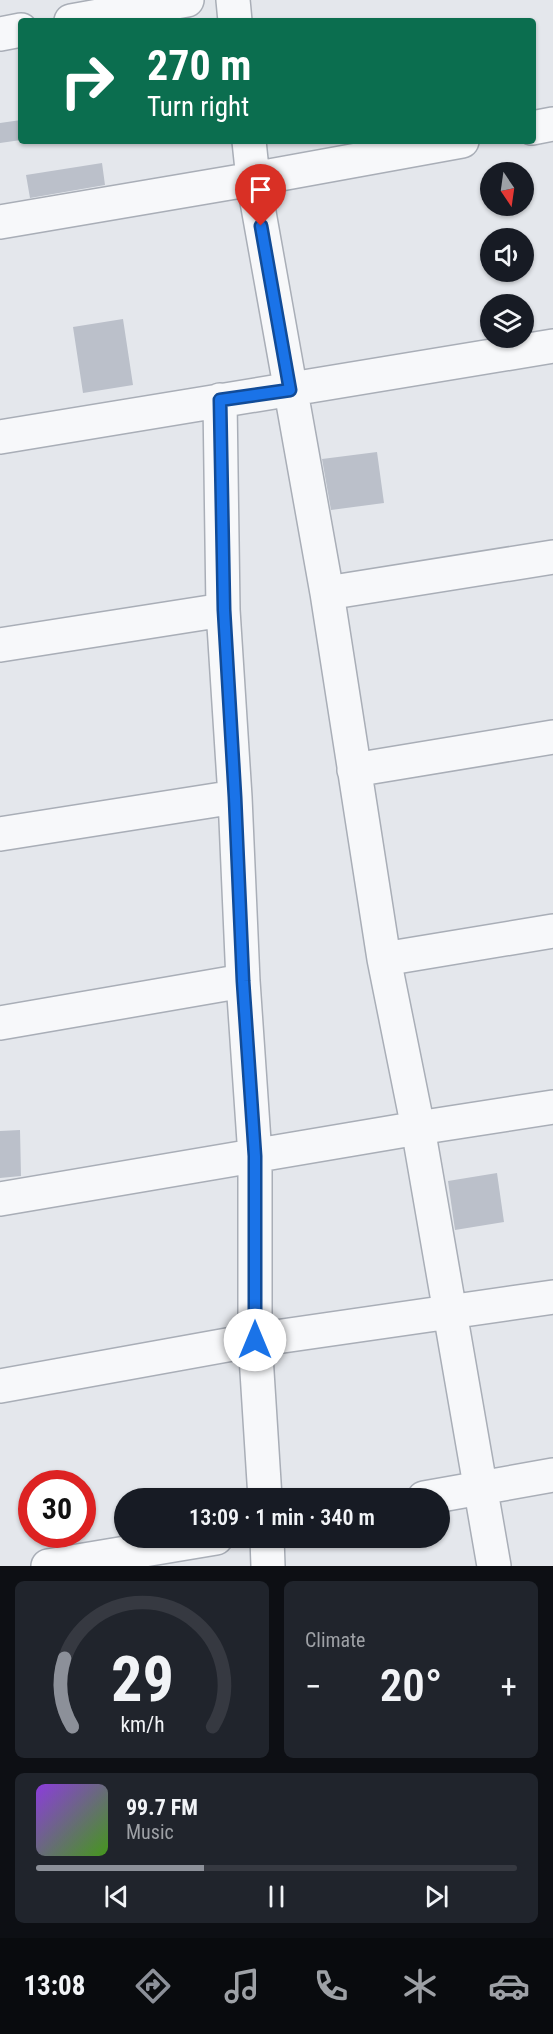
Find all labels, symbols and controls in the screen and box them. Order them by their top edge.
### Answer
text: 270 m [147,41,252,90]
icon: right [48,42,126,120]
text: Turn right [147,91,249,123]
north arrow [480,162,534,216]
map controls [480,162,534,348]
pin [235,164,286,226]
icon: arrive [244,173,277,206]
button: sound [480,228,534,282]
button: layers [480,294,534,348]
position arrow [223,1308,287,1372]
speed limit sign: 30 [18,1470,96,1548]
text: 13:09 · 1 min · 340 m [189,1505,375,1530]
text: Climate [305,1628,365,1652]
text: 29 [110,1643,174,1716]
text: 20° [380,1659,442,1712]
text: − [305,1667,322,1706]
text: + [501,1667,517,1706]
text: km/h [120,1712,164,1737]
text: 99.7 FM [126,1795,198,1820]
text: Music [126,1820,174,1844]
icon: previous [100,1880,133,1913]
icon: pause [260,1880,293,1913]
icon: next [420,1880,453,1913]
icon: directions [132,1965,174,2007]
icon: music [221,1965,263,2007]
icon: phone [310,1965,352,2007]
icon: climate [399,1965,441,2007]
icon: car [488,1965,530,2007]
text: 13:08 [23,1970,85,2002]

